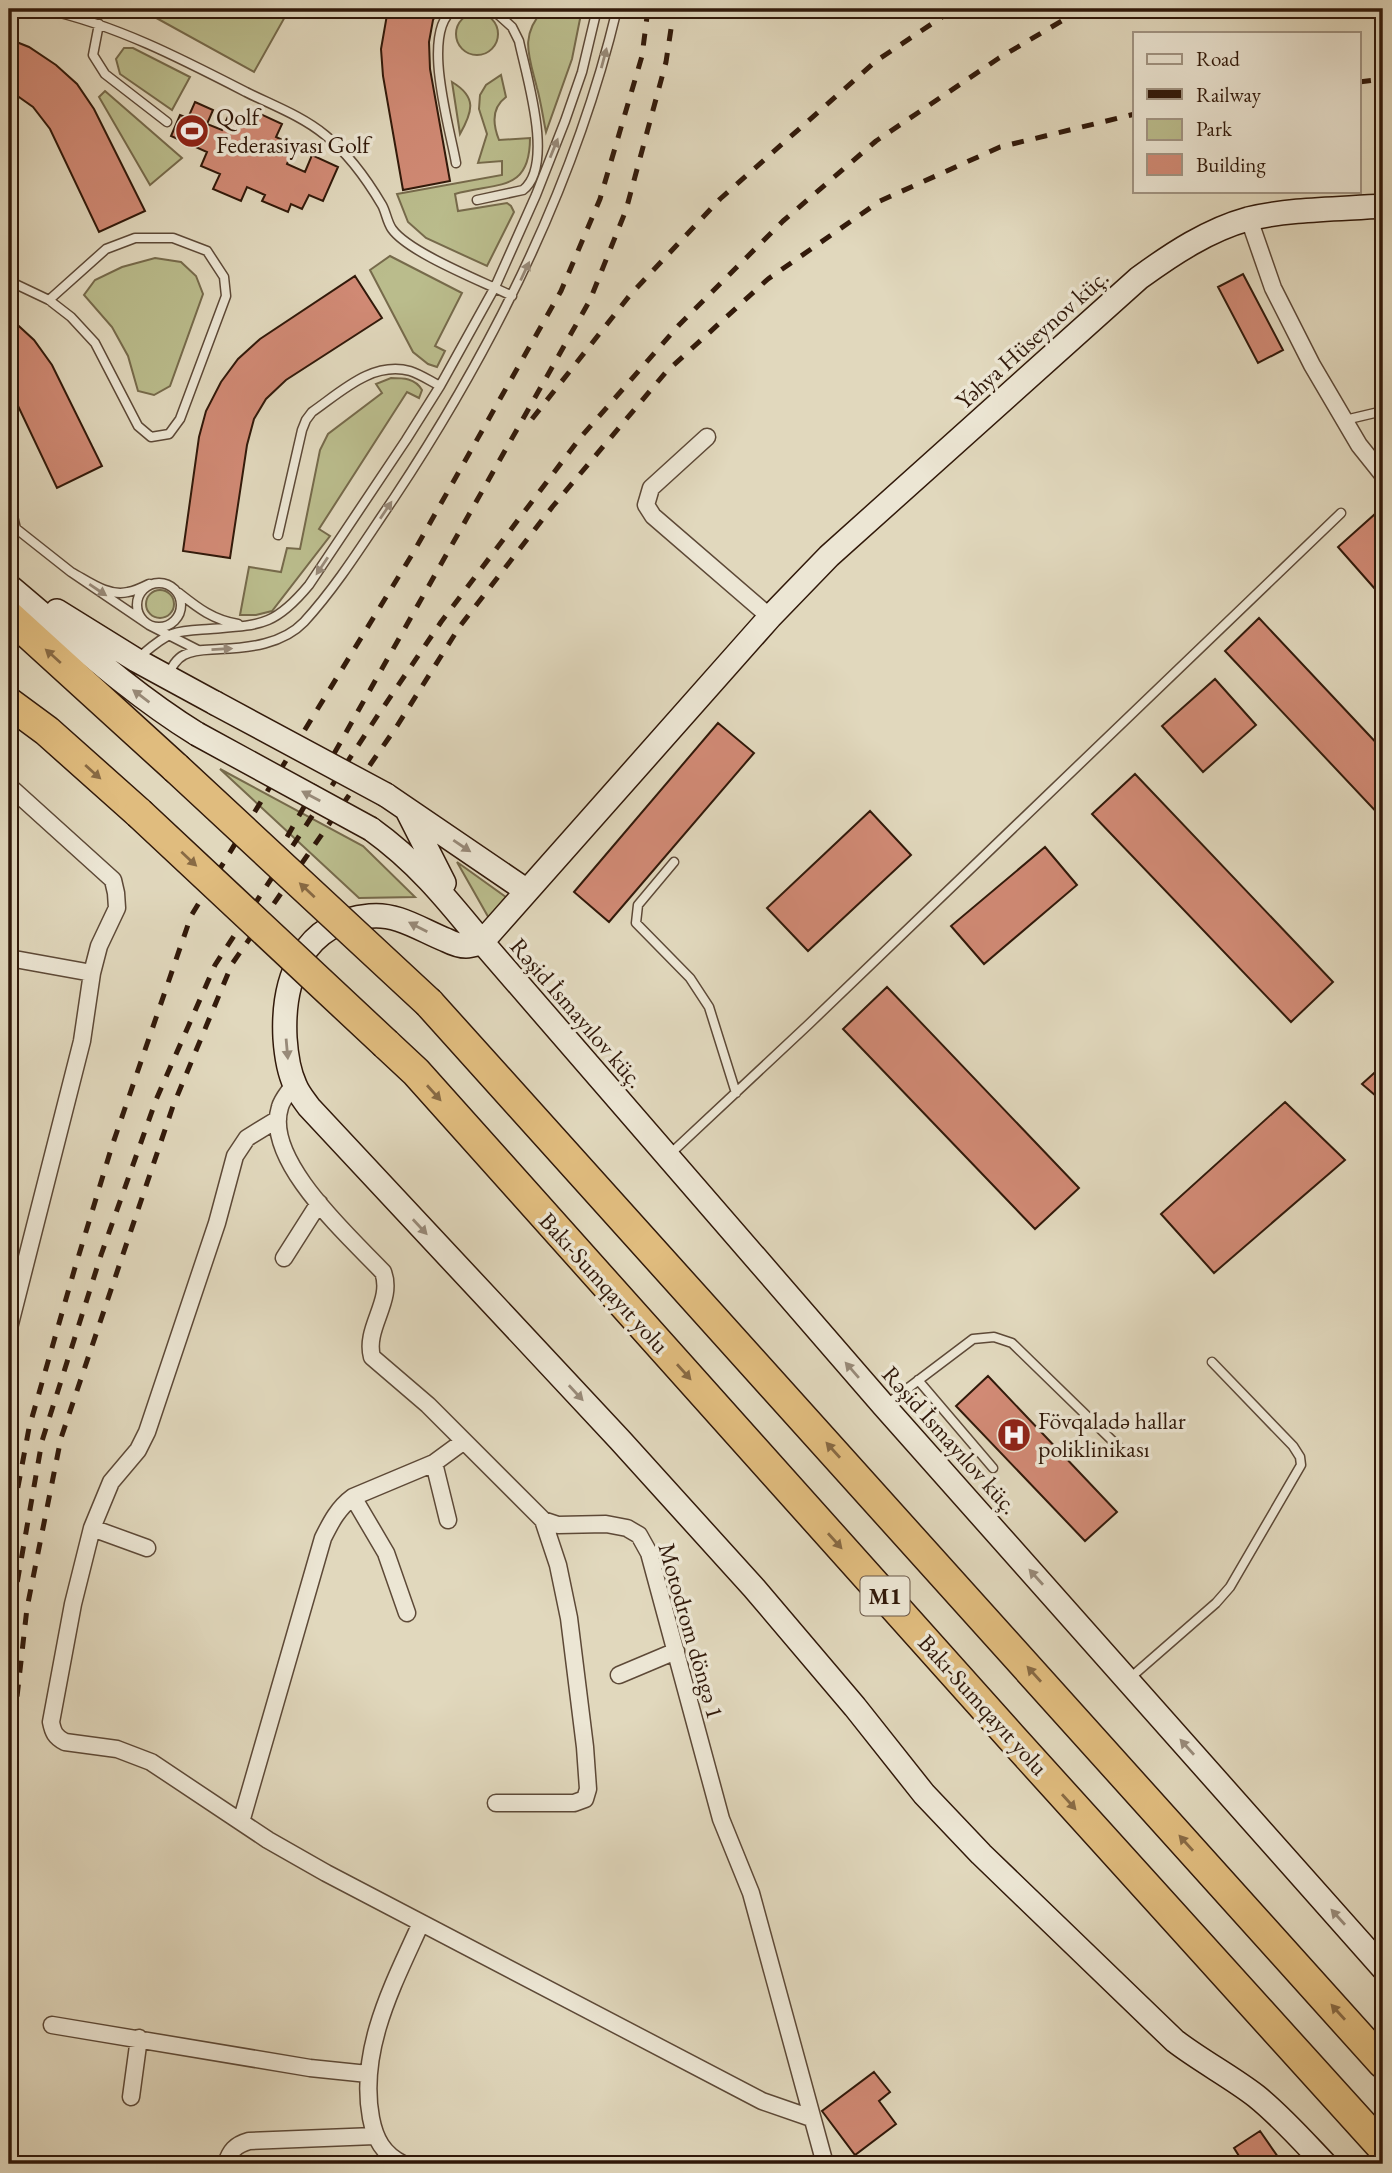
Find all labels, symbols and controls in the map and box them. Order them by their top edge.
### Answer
legend [1133,32,1360,192]
text: Road [1196,45,1240,72]
one-way arrow [599,47,610,69]
text: Railway [1196,81,1262,108]
place label: Qolf Federasiyası Golf [216,101,373,160]
sports icon: Qolf Federasiyası Golf [173,112,211,150]
text: Park [1196,115,1233,142]
one-way arrow [549,137,560,158]
text: Building [1196,151,1266,178]
one-way arrow [519,261,530,281]
street label: Yəhya Hüseynov küç. [948,262,1115,416]
one-way arrow [379,500,392,519]
one-way arrow [315,557,329,575]
one-way arrow [88,583,107,596]
one-way arrow [211,644,233,655]
one-way arrow [44,649,61,664]
one-way arrow [132,689,150,703]
one-way arrow [84,764,102,780]
one-way arrow [301,790,321,802]
one-way arrow [453,839,471,853]
one-way arrow [180,851,197,867]
one-way arrow [298,882,316,898]
one-way arrow [408,922,428,933]
street label: Rəşid İsmayılov küç. [503,931,651,1094]
one-way arrow [281,1038,292,1060]
one-way arrow [426,1084,441,1101]
street label: Bakı-Sumqayıt yolu [533,1205,676,1360]
one-way arrow [412,1218,428,1235]
street label: Rəşid İsmayılov küç. [875,1359,1025,1520]
one-way arrow [845,1361,860,1378]
one-way arrow [676,1363,691,1380]
one-way arrow [568,1384,584,1402]
place label: Fövqaladə hallar poliklinikası [1038,1405,1186,1464]
hospital icon: Fövqaladə hallar poliklinikası [995,1416,1033,1454]
one-way arrow [825,1442,841,1459]
one-way arrow [827,1532,843,1549]
street label: Motodrom döngə 1 [652,1540,731,1722]
one-way arrow [1029,1568,1044,1585]
road number: M1 [860,1576,910,1616]
street label: Bakı-Sumqayıt yolu [912,1627,1055,1782]
one-way arrow [1026,1665,1042,1683]
one-way arrow [1180,1738,1195,1755]
one-way arrow [1061,1793,1076,1810]
one-way arrow [1178,1835,1194,1852]
one-way arrow [1330,1908,1346,1926]
one-way arrow [1330,2004,1346,2021]

